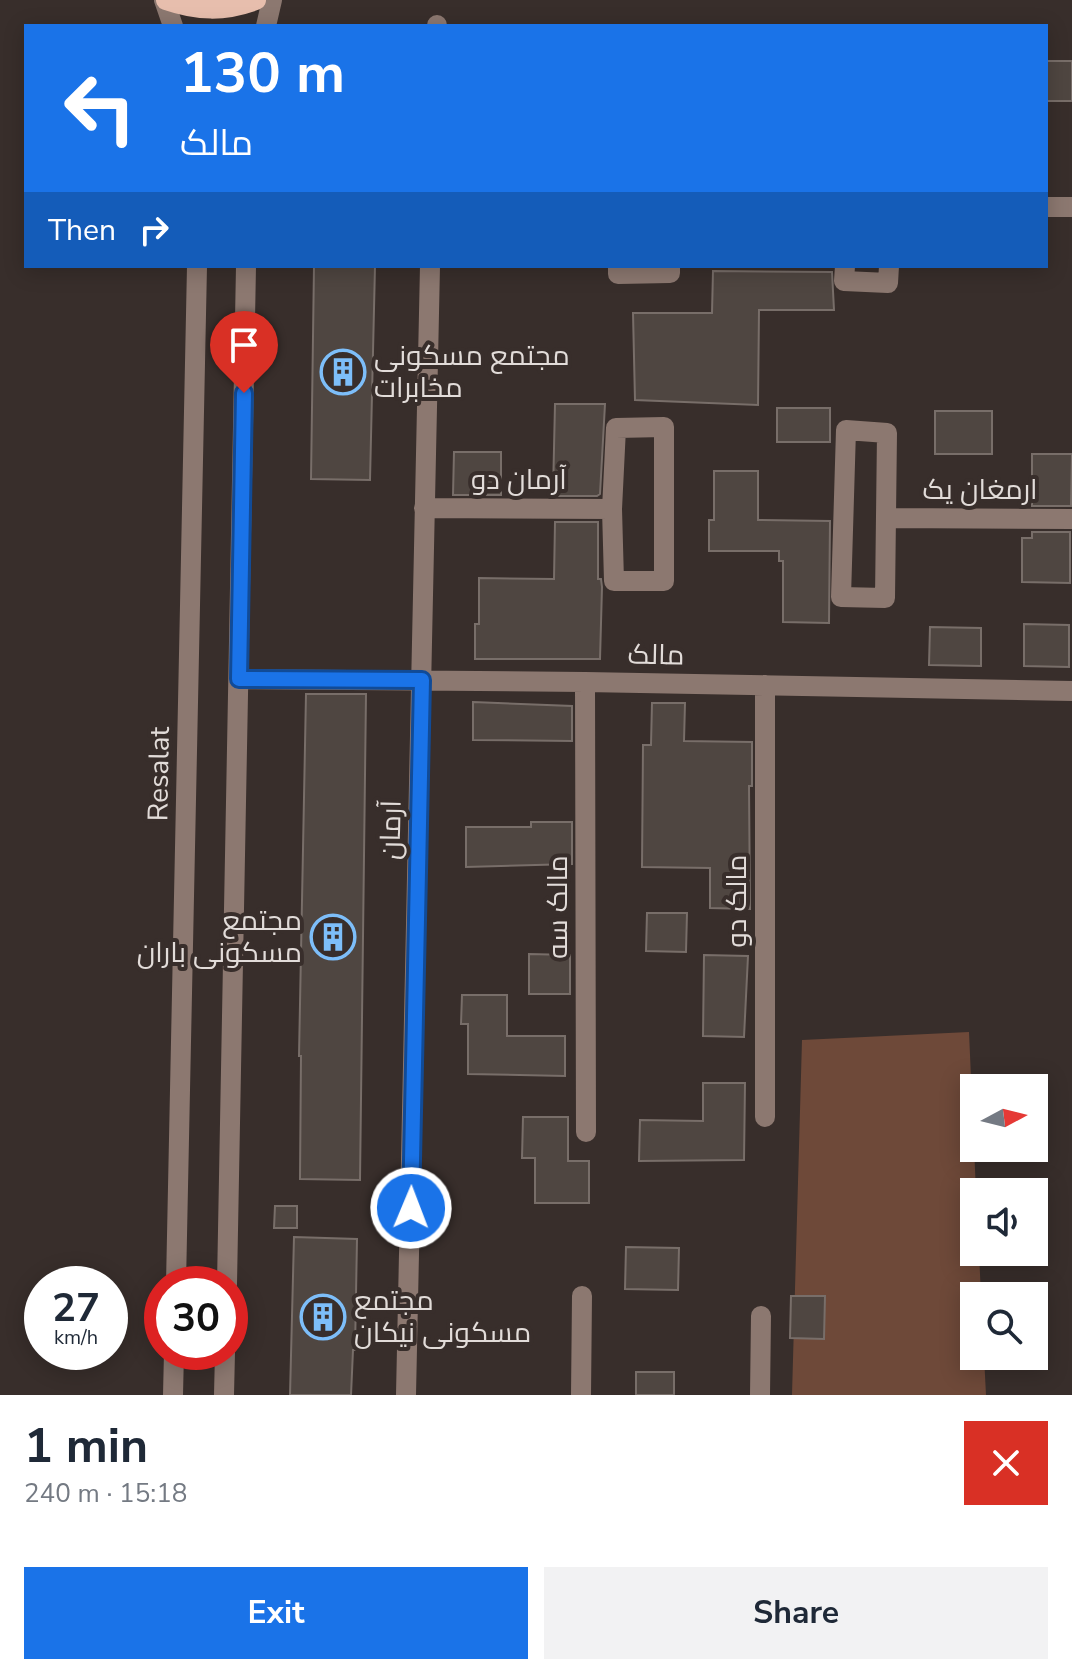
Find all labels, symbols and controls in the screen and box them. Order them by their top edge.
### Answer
text: 130 m [180,35,345,112]
icon: left [48,56,152,160]
text: مالک [180,119,253,168]
icon: right [132,208,176,252]
text: Then [48,210,116,251]
pin [210,311,278,393]
icon: arrive [222,323,266,367]
place label: مجتمع مسکونی مخابرات [374,337,570,407]
building icon: مجتمع مسکونی مخابرات [319,348,367,396]
street label: آرمان دو [471,461,567,499]
street label: ارمغان یک [922,471,1038,509]
street label: مالک [627,636,685,674]
street label: Resalat [139,726,179,822]
street label: آرمان [371,799,411,860]
street label: مالک سه [539,855,577,959]
street label: مالک دو [718,855,756,947]
place label: مجتمع مسکونی باران [137,902,302,972]
building icon: مجتمع مسکونی باران [309,913,357,961]
north arrow [960,1074,1048,1162]
map controls [960,1074,1048,1370]
position arrow [369,1166,453,1250]
button: sound [960,1178,1048,1266]
speed limit sign: 30 [144,1266,248,1370]
text: 27 [52,1281,100,1335]
place label: مجتمع مسکونی نیکان [354,1282,531,1352]
button: search [960,1282,1048,1370]
building icon: مجتمع مسکونی نیکان [299,1293,347,1341]
text: km/h [54,1324,98,1351]
text: 1 min [24,1413,148,1479]
button: close [964,1421,1048,1505]
text: 240 m · 15:18 [24,1476,187,1511]
button: Exit [24,1567,528,1659]
button: Share [544,1567,1048,1659]

